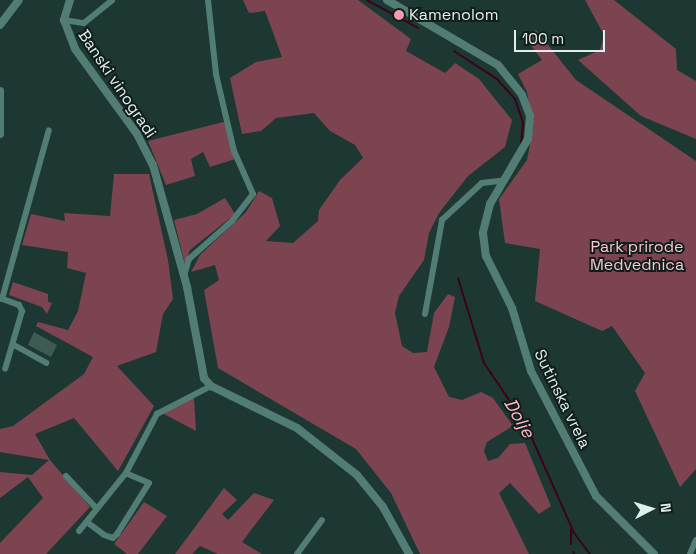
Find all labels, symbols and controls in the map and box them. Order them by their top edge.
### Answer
place label: Kamenolom [409,5,498,25]
marker: Kamenolom [393,9,405,21]
scale bar [516,20,607,52]
street label: Banski vinogradi [74,26,160,142]
text: 100 m [522,29,564,48]
park label: Park prirode Medvednica [590,237,684,275]
street label: Sutinska vrela [530,346,594,452]
water label: Dolje [499,394,539,442]
north arrow [626,484,676,534]
text: N [657,502,675,513]

